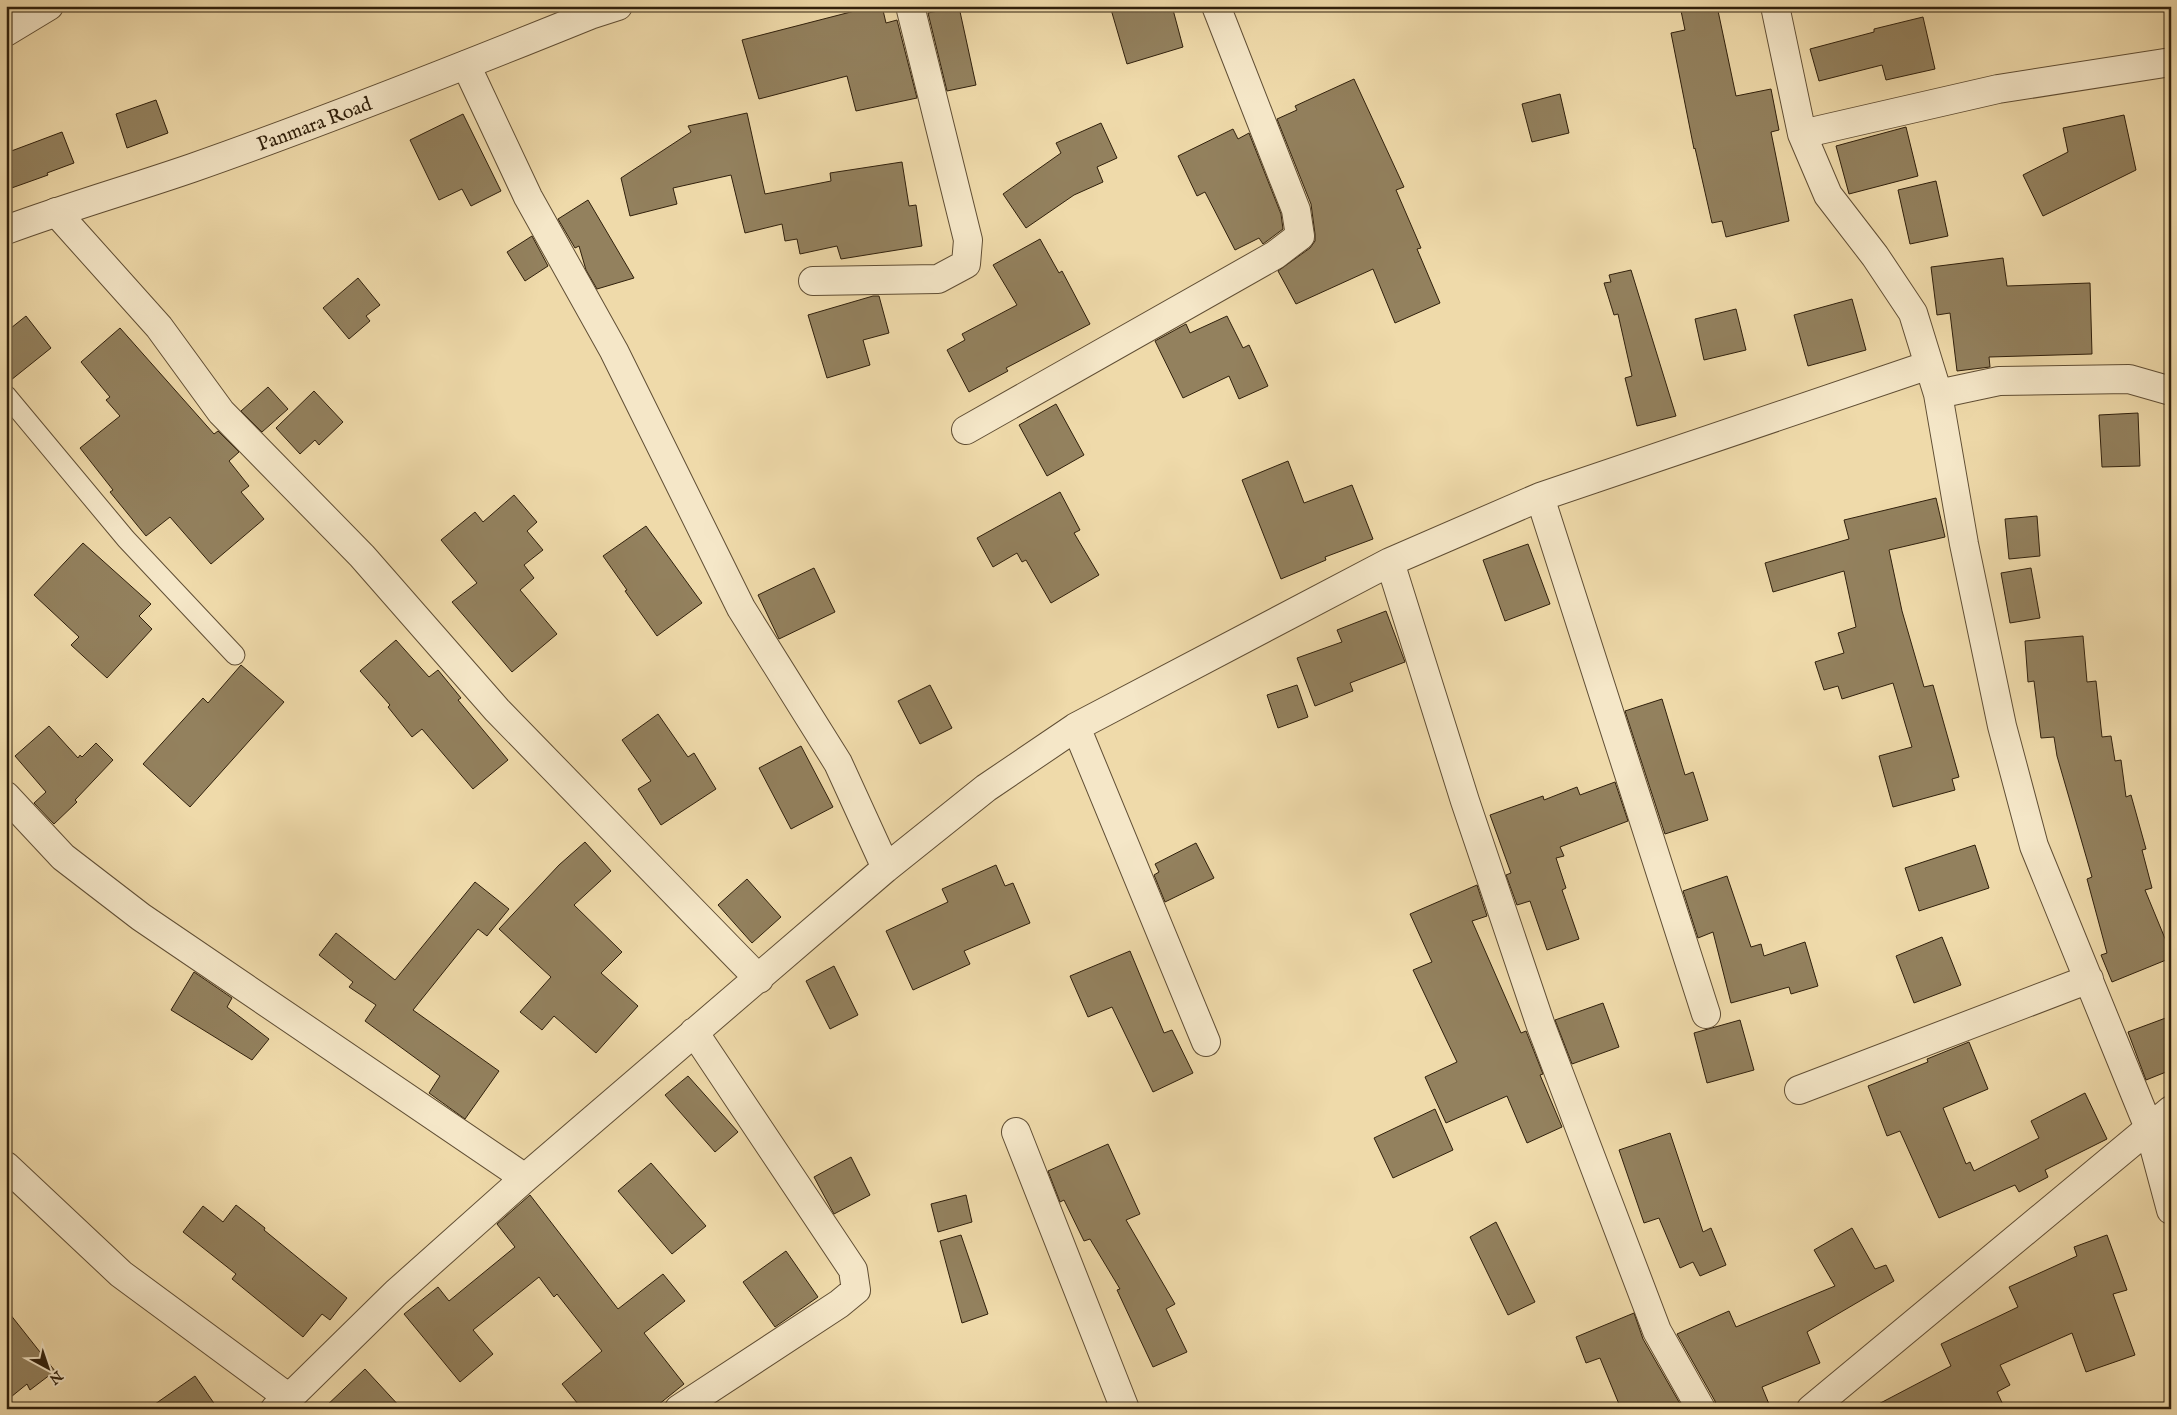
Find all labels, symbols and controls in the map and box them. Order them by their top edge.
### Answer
street label: Panmara Road [254,92,376,158]
north arrow [22,1342,72,1392]
text: N [45,1366,67,1388]

